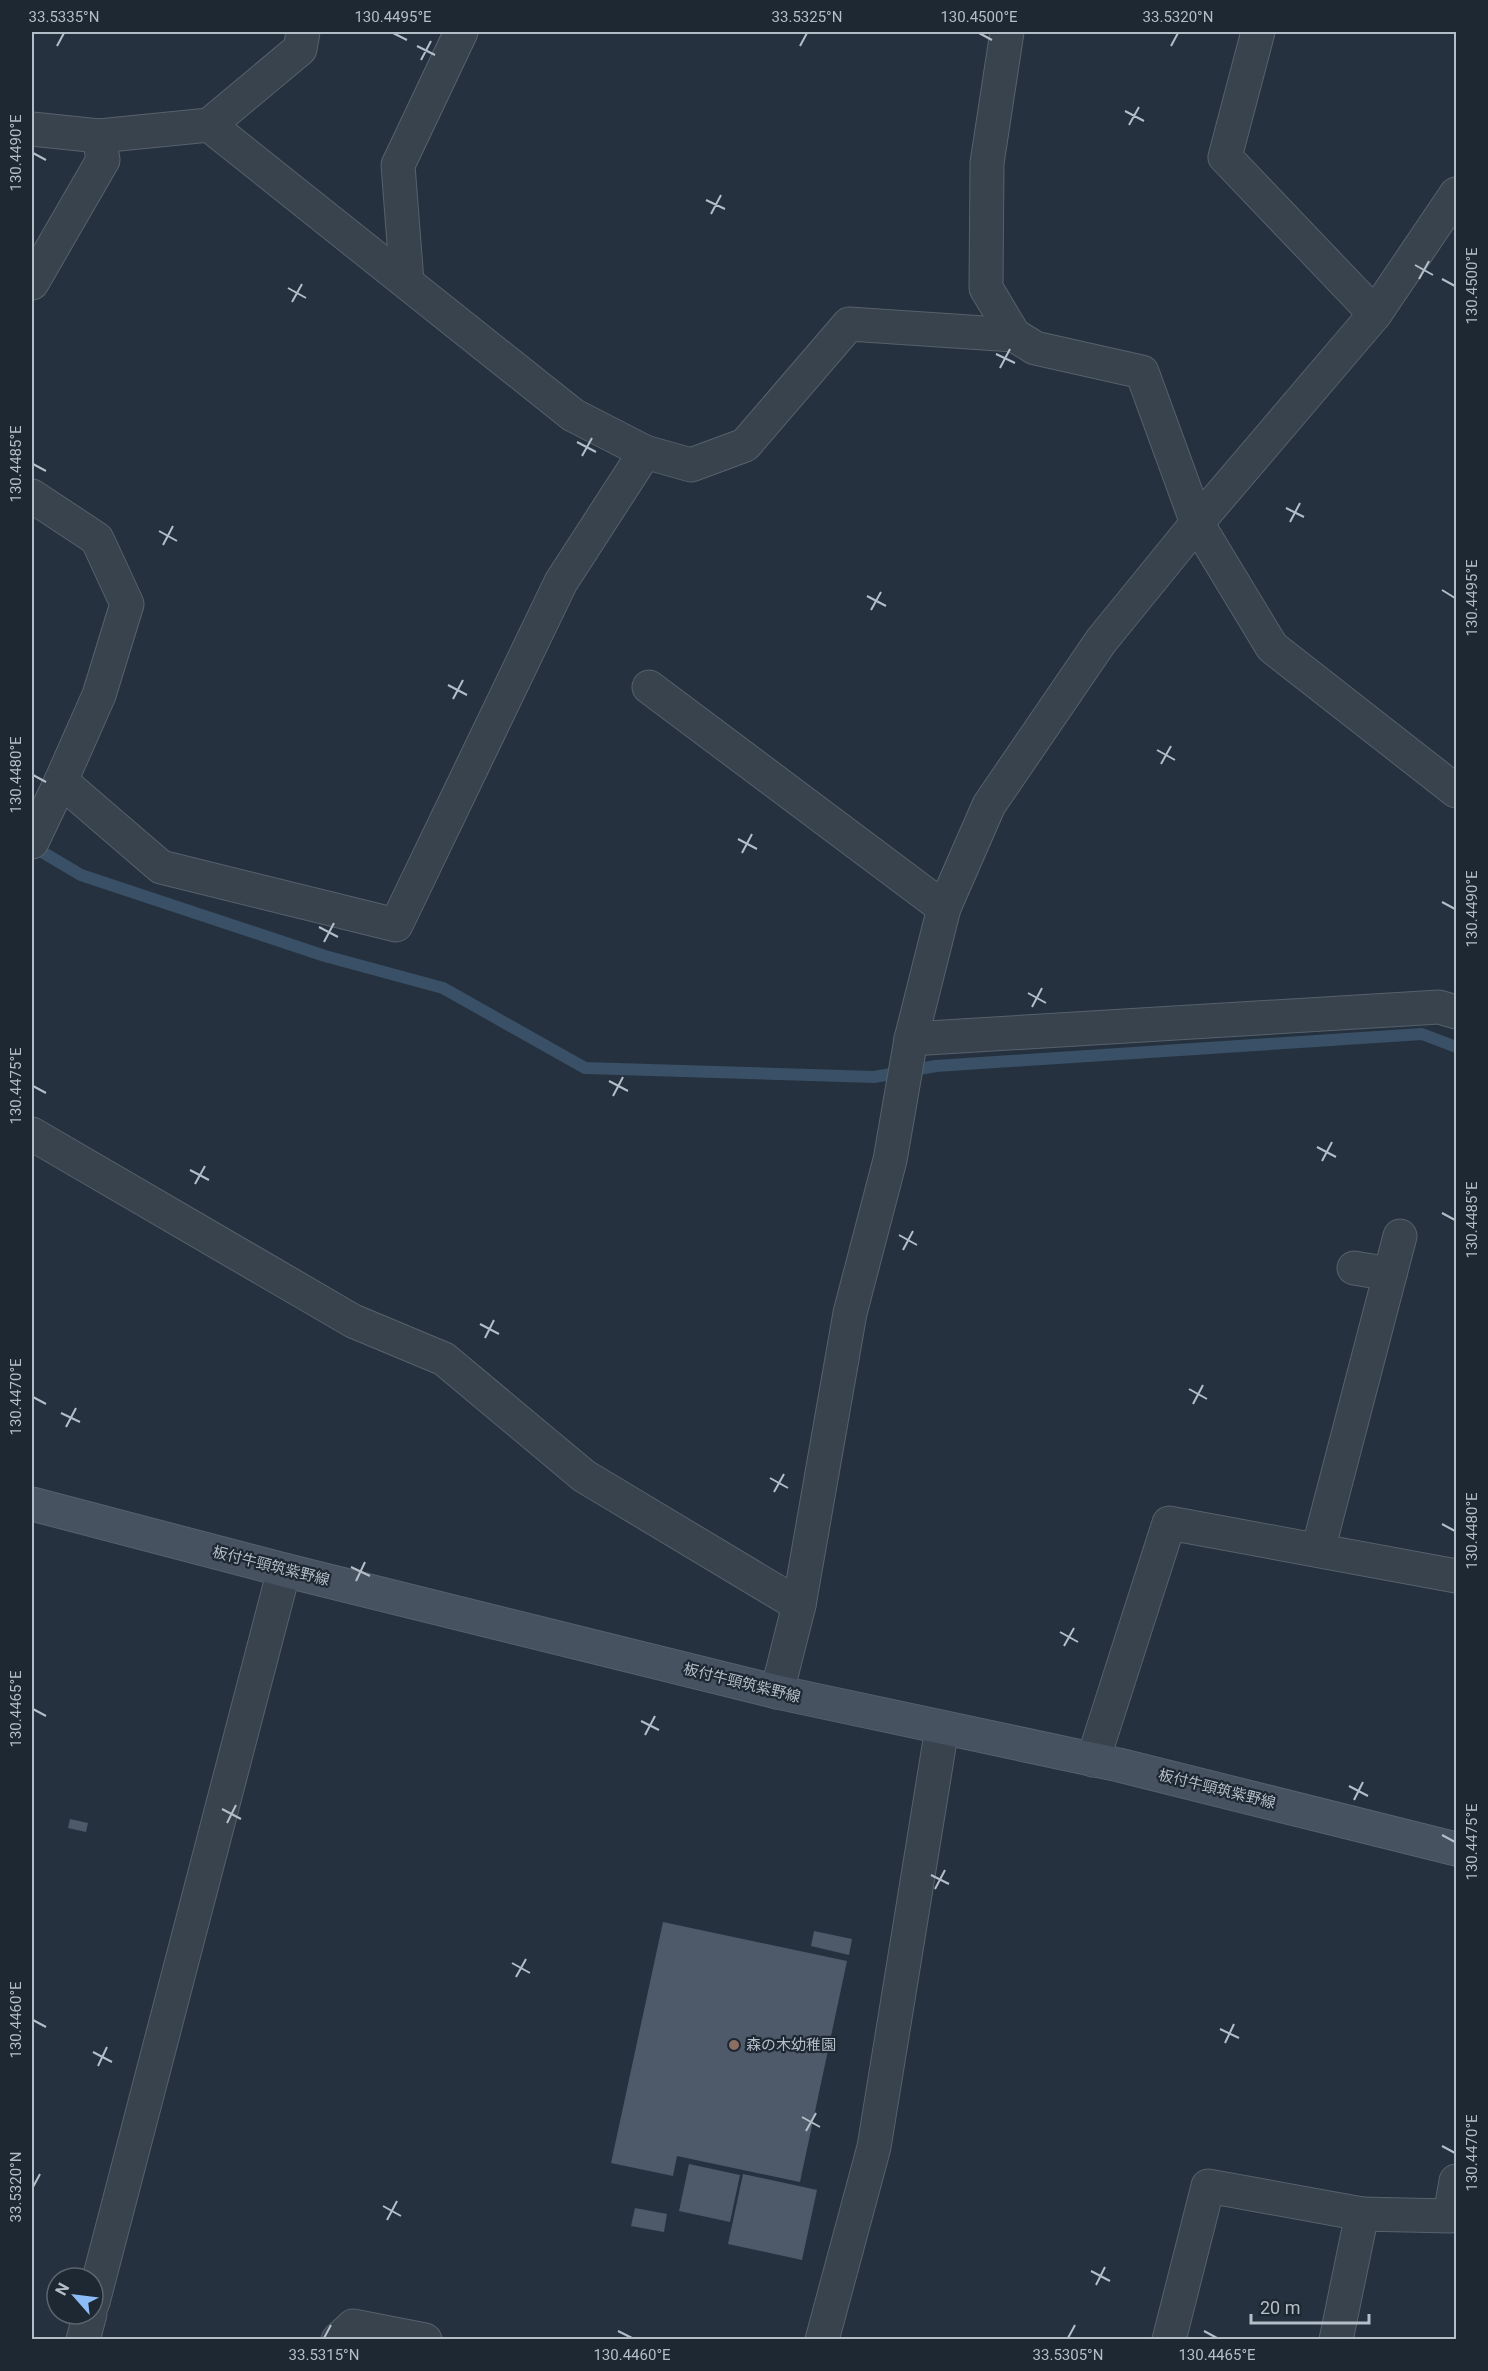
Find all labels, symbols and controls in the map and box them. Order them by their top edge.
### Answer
text: 33.5335°N [29,8,99,26]
text: 130.4495°E [354,8,432,26]
text: 33.5325°N [772,8,842,26]
text: 130.4500°E [940,8,1018,26]
text: 33.5320°N [1143,8,1213,26]
text: 130.4490°E [7,114,25,192]
text: 130.4500°E [1463,247,1481,325]
text: 130.4485°E [7,425,25,503]
text: 130.4495°E [1463,559,1481,637]
text: 130.4480°E [7,736,25,814]
text: 130.4490°E [1463,870,1481,948]
text: 130.4475°E [7,1047,25,1125]
text: 130.4485°E [1463,1181,1481,1259]
text: 130.4470°E [7,1358,25,1436]
text: 130.4480°E [1463,1492,1481,1570]
street label: 板付牛頸筑紫野線 [211,1543,331,1589]
street label: 板付牛頸筑紫野線 [682,1660,802,1706]
text: 130.4465°E [7,1670,25,1748]
street label: 板付牛頸筑紫野線 [1157,1766,1277,1812]
text: 130.4475°E [1463,1803,1481,1881]
text: 130.4460°E [7,1981,25,2059]
place label: 森の木幼稚園 [746,2036,836,2054]
marker: 森の木幼稚園 [727,2038,741,2052]
text: 130.4470°E [1463,2114,1481,2192]
text: 33.5320°N [7,2152,25,2222]
north arrow [45,2266,105,2326]
text: N [51,2280,73,2299]
scale bar [1251,2287,1370,2325]
text: 20 m [1260,2297,1300,2318]
text: 33.5315°N [289,2346,359,2364]
text: 130.4460°E [593,2346,671,2364]
text: 33.5305°N [1033,2346,1103,2364]
text: 130.4465°E [1178,2346,1256,2364]

